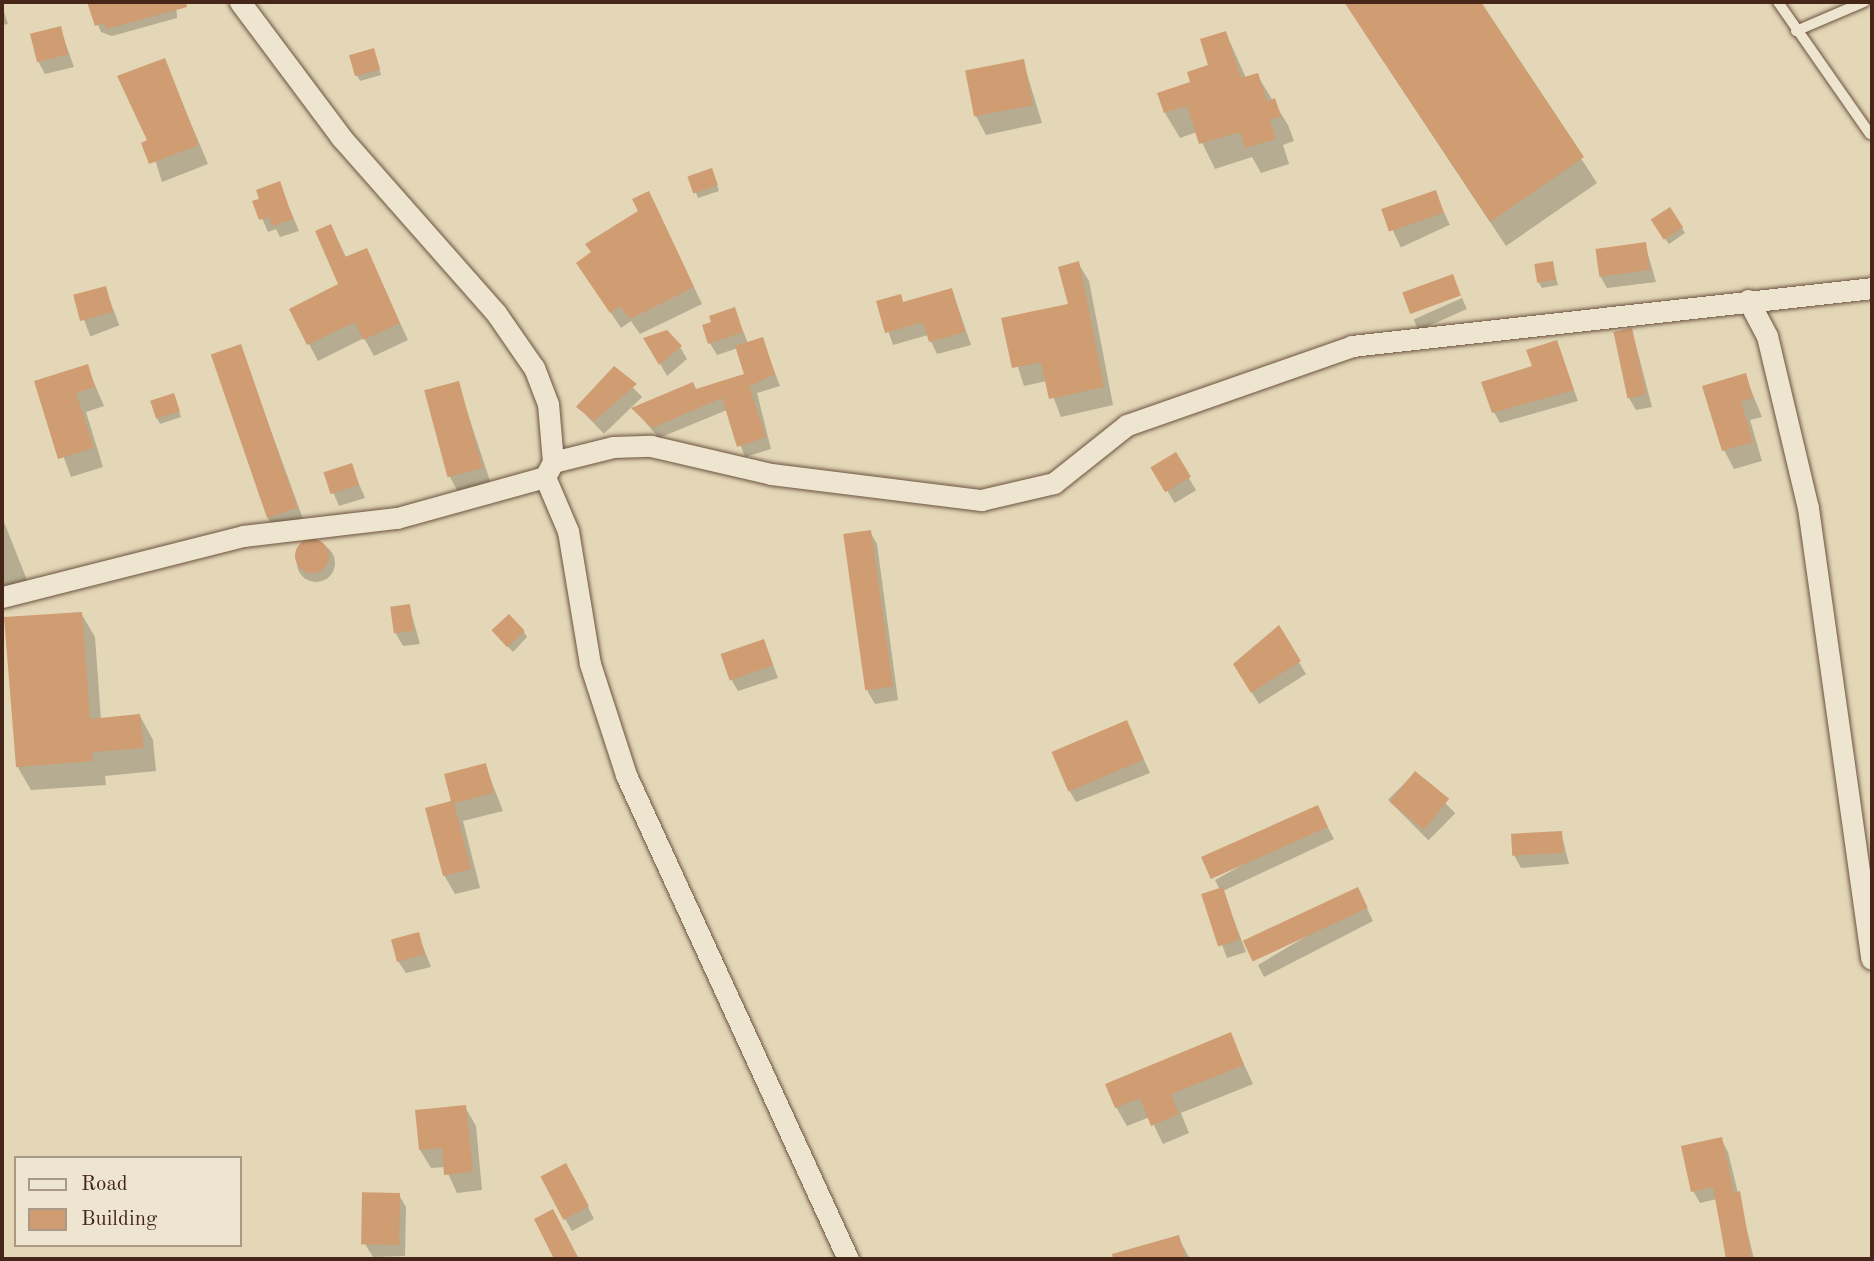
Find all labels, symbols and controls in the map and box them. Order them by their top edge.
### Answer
legend [14,1156,242,1247]
text: Road [81,1174,128,1195]
text: Building [81,1209,157,1230]

